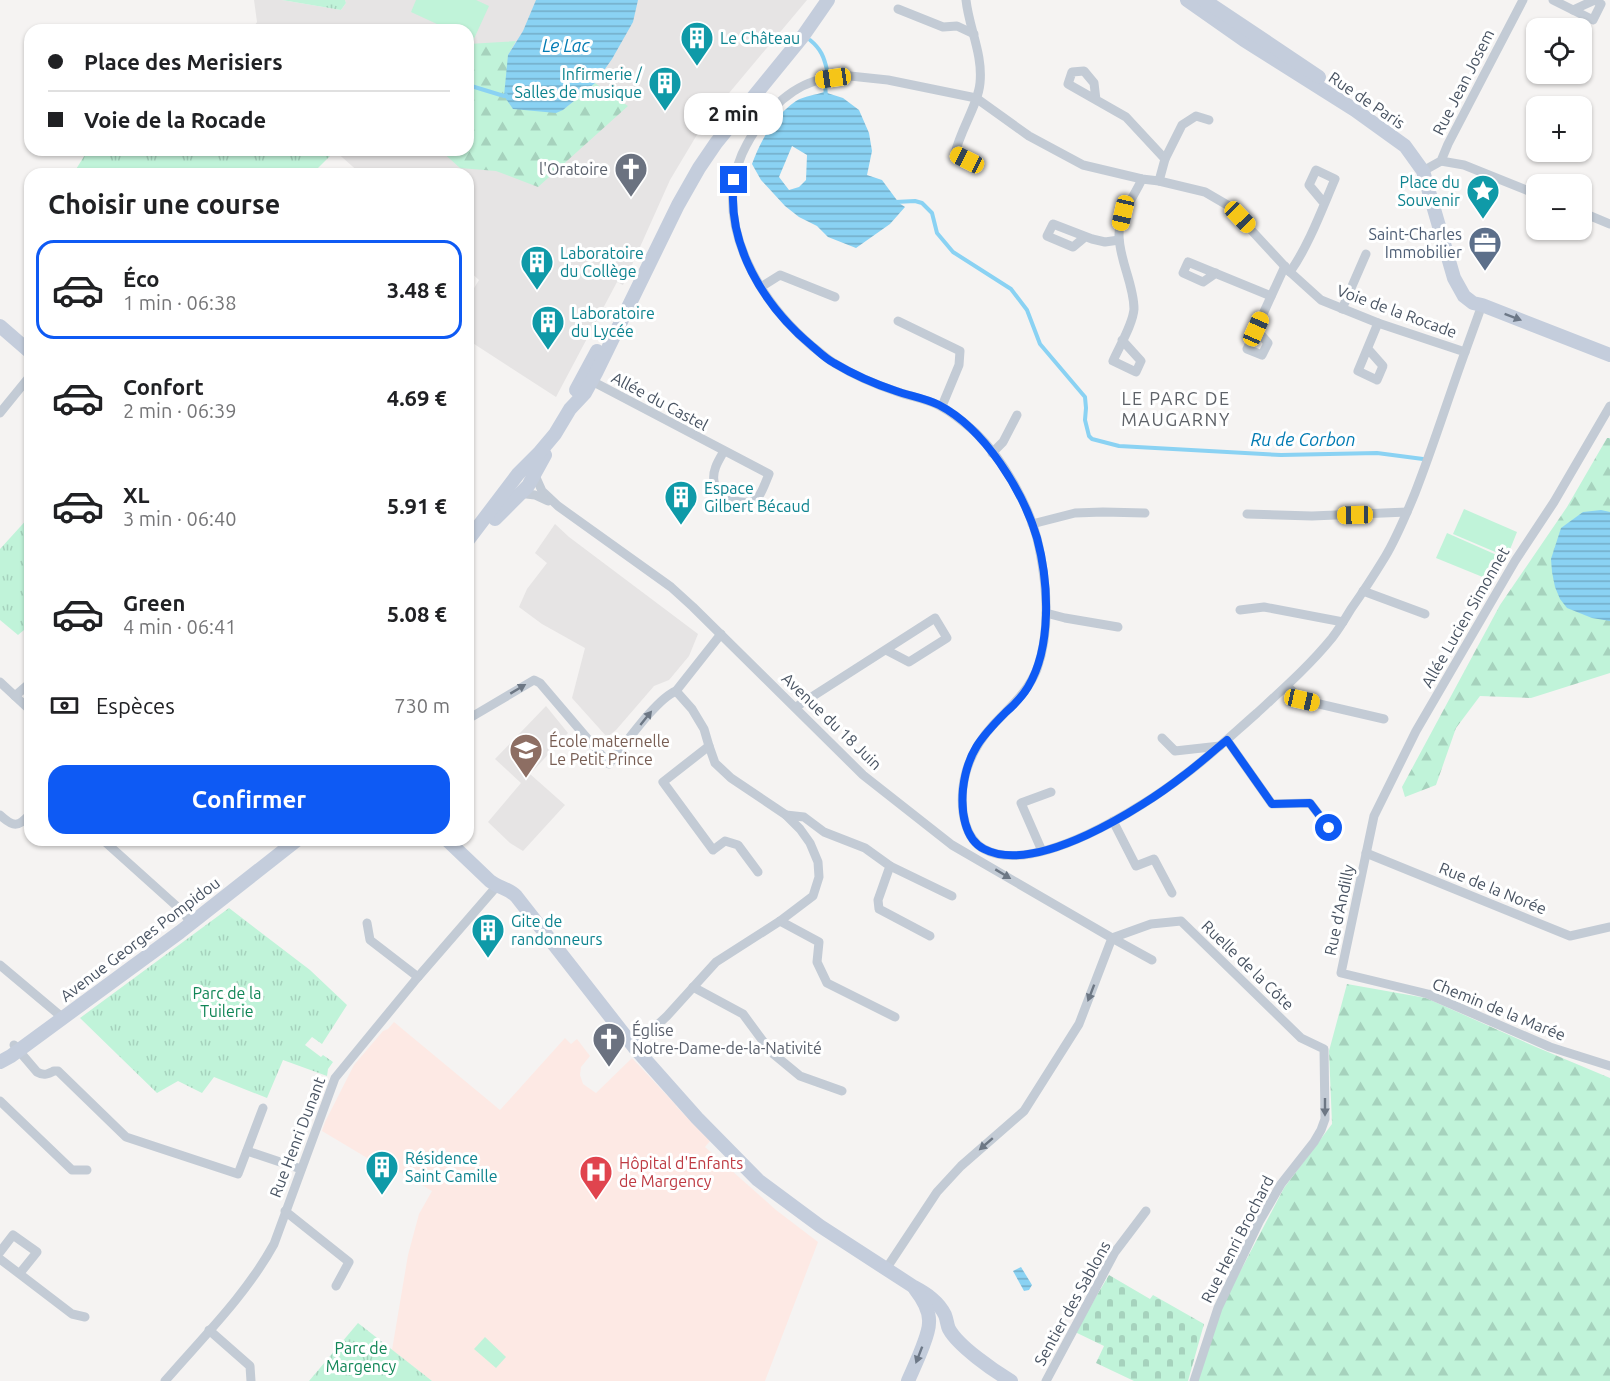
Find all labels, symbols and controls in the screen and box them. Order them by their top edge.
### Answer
map controls [1526,18,1592,240]
button: locate [1526,18,1592,84]
building icon: Le Château [679,20,715,67]
street label: Rue Jean Josem [1429,26,1497,138]
place label: Le Château [720,29,800,47]
water label: Le Lac [542,35,590,55]
text: Place des Merisiers [84,49,283,74]
place label: Infirmerie / Salles de musique [515,65,643,101]
building icon: Infirmerie / Salles de musique [647,65,683,112]
car [814,67,852,89]
street label: Rue de Paris [1325,68,1409,132]
callout: 2 min [684,93,783,135]
button: + [1526,96,1592,162]
text: 2 min [708,102,759,125]
text: Voie de la Rocade [84,107,266,132]
car [947,144,987,176]
church icon: l'Oratoire [613,151,649,198]
place label: l'Oratoire [539,160,608,178]
route end [720,166,747,193]
place label: Place du Souvenir [1397,173,1460,209]
place icon: Place du Souvenir [1465,173,1501,220]
button: − [1526,174,1592,240]
text: Choisir une course [48,189,280,219]
car [1110,193,1136,233]
car [1221,198,1259,236]
place label: Saint-Charles Immobilier [1369,225,1462,261]
office icon: Saint-Charles Immobilier [1467,225,1503,272]
building icon: Laboratoire du Collège [519,244,555,291]
place label: Laboratoire du Collège [560,244,644,280]
icon: car [51,263,105,317]
text: Éco [123,266,160,291]
text: 3.48 € [387,277,447,302]
street label: Voie de la Rocade [1335,281,1459,341]
text: 1 min · 06:38 [123,291,237,314]
building icon: Laboratoire du Lycée [530,304,566,351]
place label: Laboratoire du Lycée [571,304,655,340]
car [1240,309,1272,349]
one-way arrow [1504,313,1522,322]
street label: Allée du Castel [609,368,711,434]
icon: car [51,371,105,425]
text: Confort [123,374,204,399]
text: 4.69 € [387,385,447,410]
district label: LE PARC DE MAUGARNY [1121,388,1231,429]
text: 2 min · 06:39 [123,399,237,422]
water label: Ru de Corbon [1250,429,1356,449]
icon: car [51,479,105,533]
building icon: Espace Gilbert Bécaud [663,479,699,526]
place label: Espace Gilbert Bécaud [704,479,810,515]
text: XL [123,482,150,507]
text: 5.91 € [387,493,447,518]
car [1337,506,1373,524]
text: 3 min · 06:40 [123,507,237,530]
street label: Allée Lucien Simonnet [1417,543,1513,690]
icon: car [51,587,105,641]
text: Green [123,590,185,615]
text: 5.08 € [387,601,447,626]
text: 4 min · 06:41 [123,615,237,638]
street label: Avenue du 18 Juin [778,669,886,773]
one-way arrow [510,684,527,694]
car [1282,687,1322,713]
icon: cash [48,689,81,722]
text: Espèces [96,693,175,718]
text: 730 m [394,694,450,717]
one-way arrow [639,711,652,726]
place label: École maternelle Le Petit Prince [549,730,670,768]
school or university icon: École maternelle Le Petit Prince [508,732,544,779]
button: Confirmer [48,765,450,834]
route start [1315,814,1342,841]
street label: Rue de la Norée [1437,858,1549,918]
street label: Rue d'Andilly [1321,863,1357,957]
one-way arrow [995,869,1012,879]
street label: Avenue Georges Pompidou [57,873,223,1005]
building icon: Gite de randonneurs [470,912,506,959]
place label: Gite de randonneurs [511,912,602,948]
street label: Ruelle de la Côte [1198,916,1298,1014]
street label: Chemin de la Marée [1430,974,1568,1044]
park label: Parc de la Tuilerie [192,984,262,1020]
one-way arrow [1086,984,1095,1002]
place label: Église Notre-Dame-de-la-Nativité [632,1019,822,1057]
church icon: Église Notre-Dame-de-la-Nativité [591,1021,627,1068]
street label: Rue Henri Dunant [266,1074,329,1200]
one-way arrow [1320,1098,1330,1117]
one-way arrow [979,1137,994,1151]
building icon: Résidence Saint Camille [364,1149,400,1196]
place label: Résidence Saint Camille [405,1149,498,1185]
hospital icon: Hôpital d'Enfants de Margency [578,1154,614,1201]
place label: Hôpital d'Enfants de Margency [619,1154,743,1190]
street label: Rue Henri Brochard [1197,1172,1277,1306]
street label: Sentier des Sablons [1030,1238,1114,1368]
park label: Parc de Margency [326,1339,397,1375]
one-way arrow [914,1346,924,1364]

